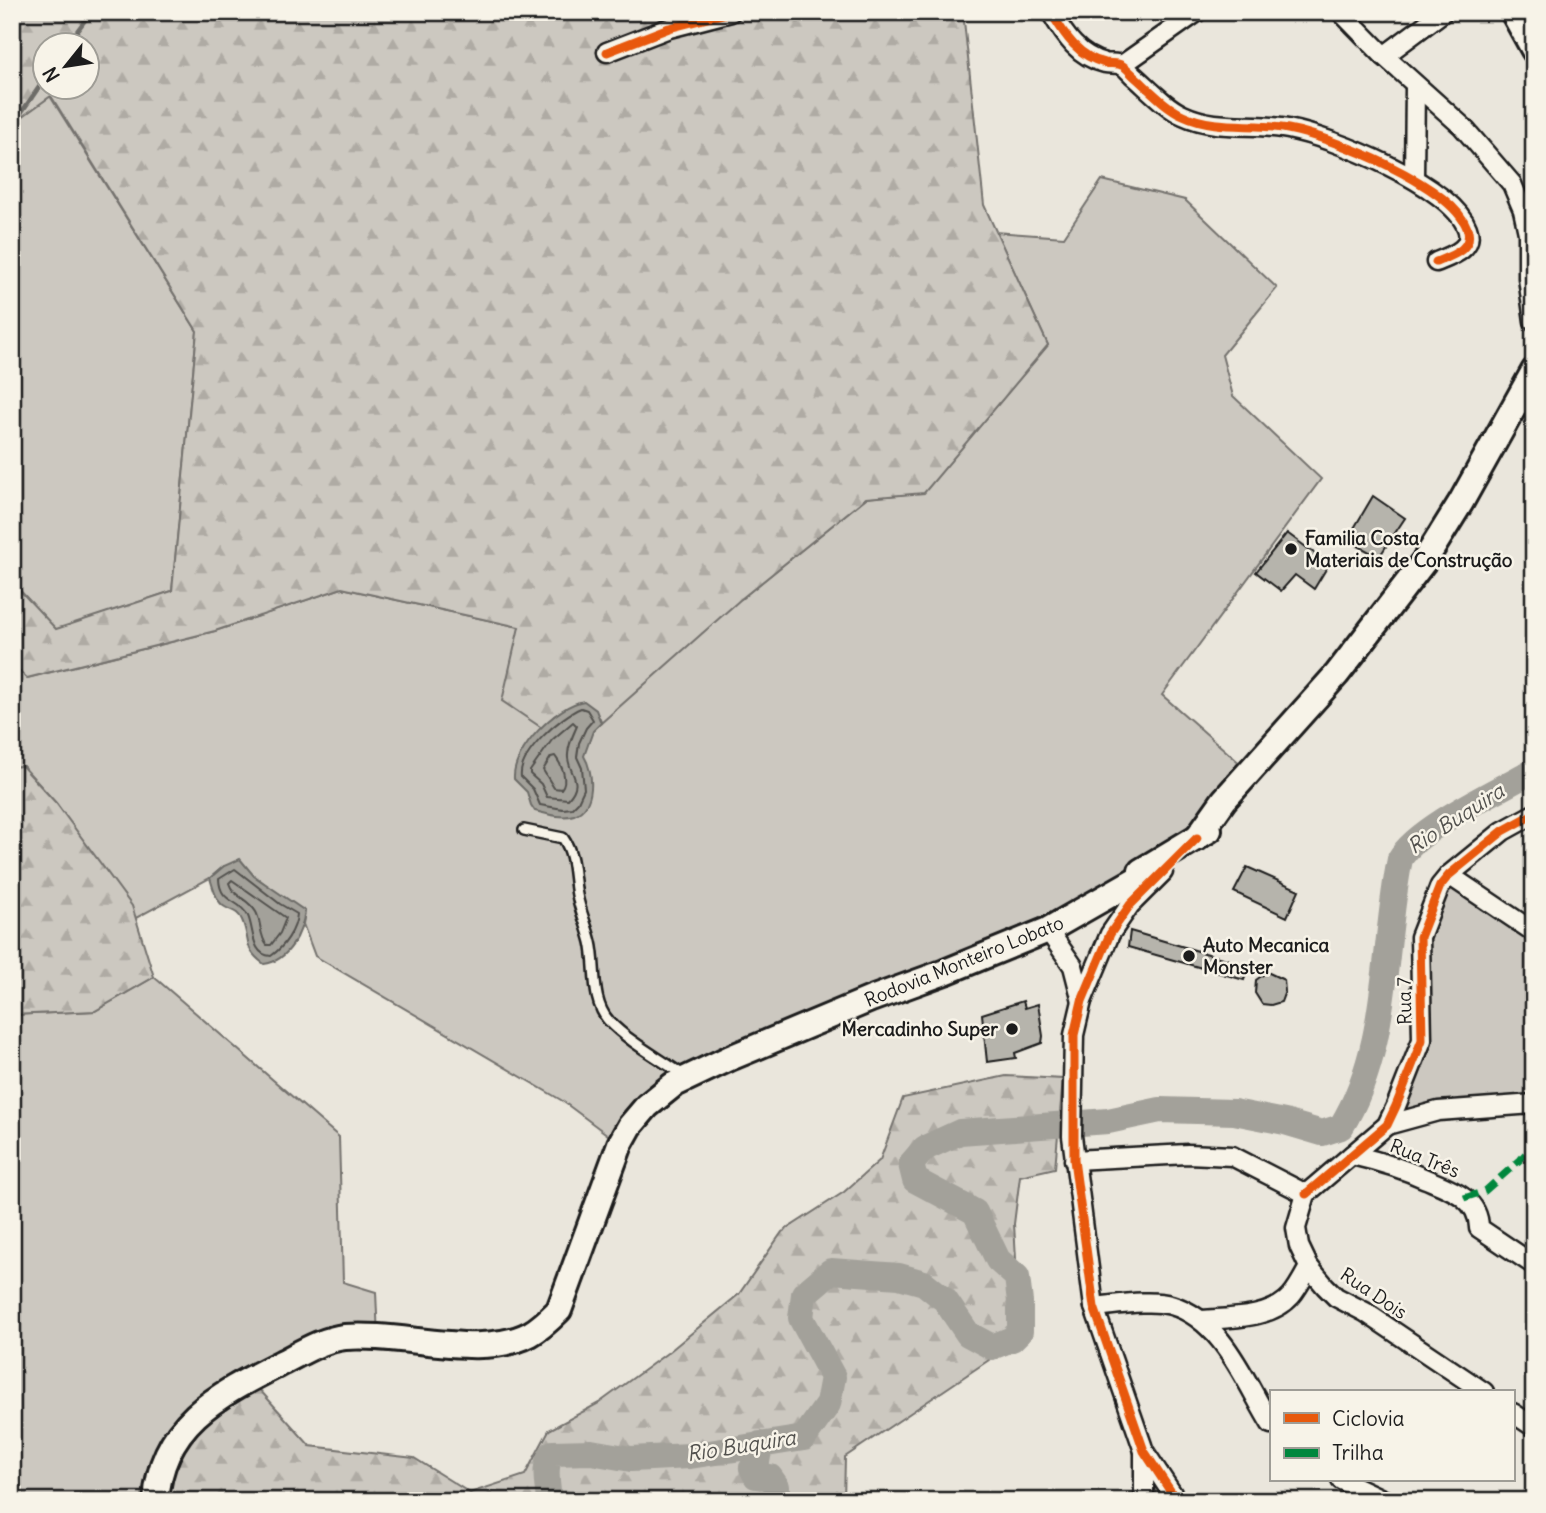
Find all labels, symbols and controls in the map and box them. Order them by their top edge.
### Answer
north arrow [32,32,102,102]
text: N [38,63,65,86]
place label: Familia Costa Materiais de Construção [1305,526,1513,572]
marker: Familia Costa Materiais de Construção [1283,541,1299,557]
water label: Rio Buquira [1402,777,1510,860]
street label: Rodovia Monteiro Lobato [861,910,1067,1012]
place label: Auto Mecanica Monster [1203,933,1330,979]
marker: Auto Mecanica Monster [1181,948,1197,964]
street label: Rua 7 [1392,977,1416,1025]
place label: Mercadinho Super [842,1017,998,1041]
marker: Mercadinho Super [1004,1021,1020,1037]
street label: Rua Três [1387,1133,1463,1183]
street label: Rua Dois [1336,1262,1412,1324]
legend [1270,1390,1514,1482]
text: Ciclovia [1332,1405,1405,1432]
water label: Rio Buquira [685,1423,798,1467]
text: Trilha [1332,1439,1384,1466]

